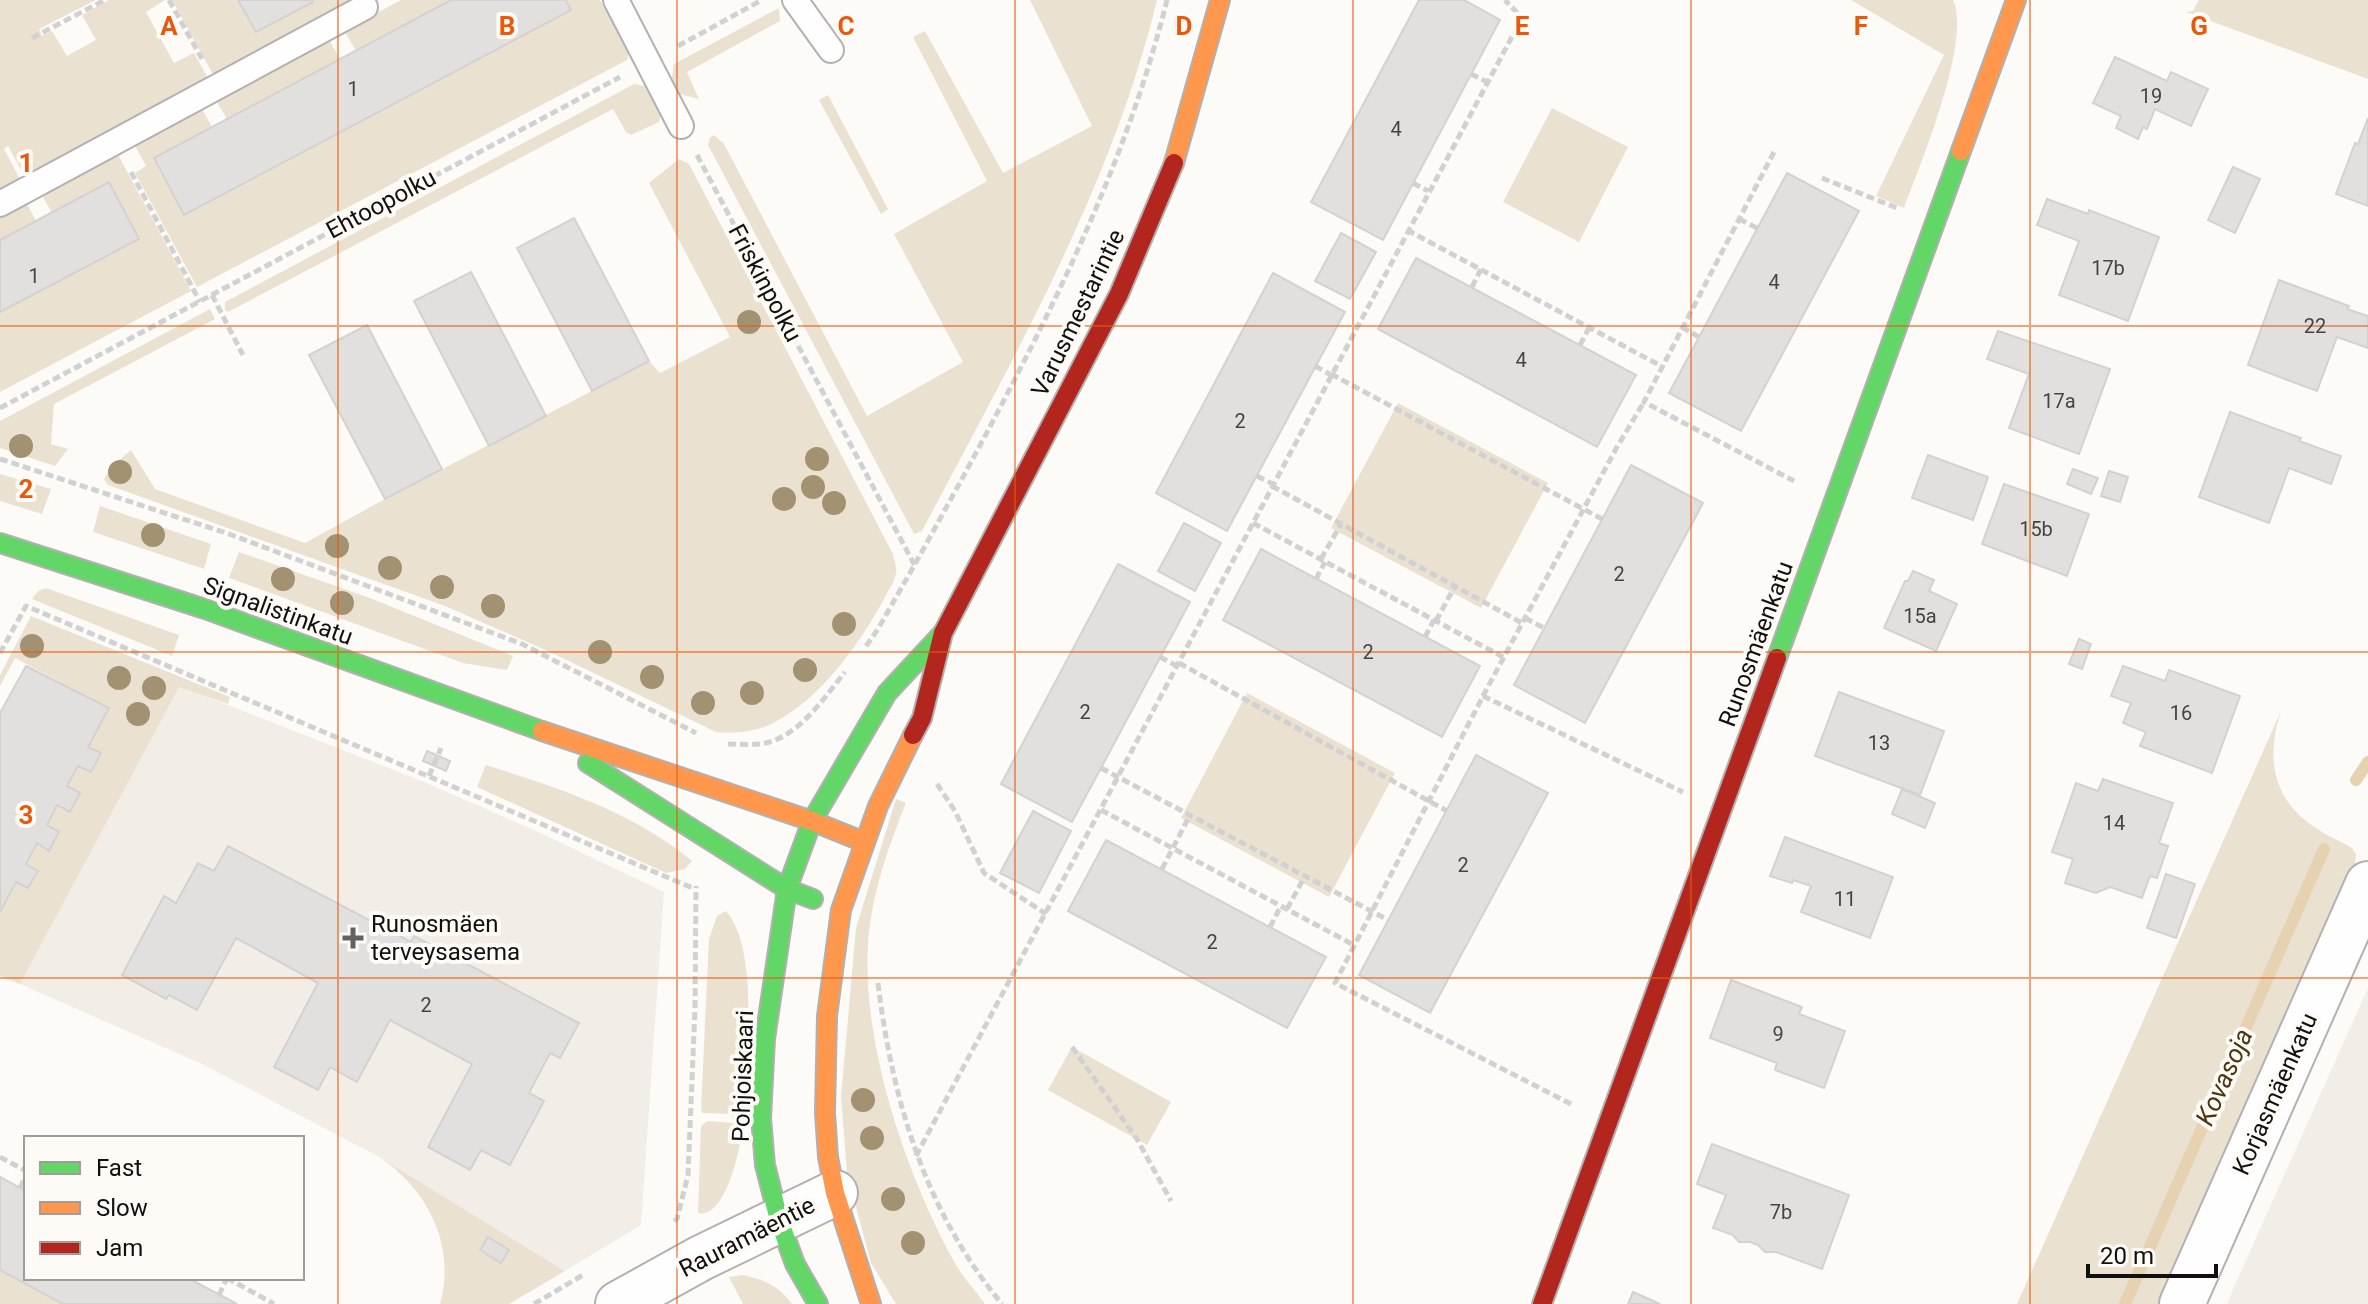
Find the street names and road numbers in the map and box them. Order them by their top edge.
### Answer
street label: Ehtoopolku [321,163,441,245]
street label: Friskinpolku [722,219,808,347]
street label: Varusmestarintie [1025,225,1131,401]
street label: Runosmäenkatu [1713,558,1799,730]
street label: Signalistinkatu [199,571,357,651]
street label: Korjasmäenkatu [2227,1009,2323,1179]
street label: Pohjoiskaari [727,1010,759,1142]
street label: Rauramäentie [675,1191,819,1283]

